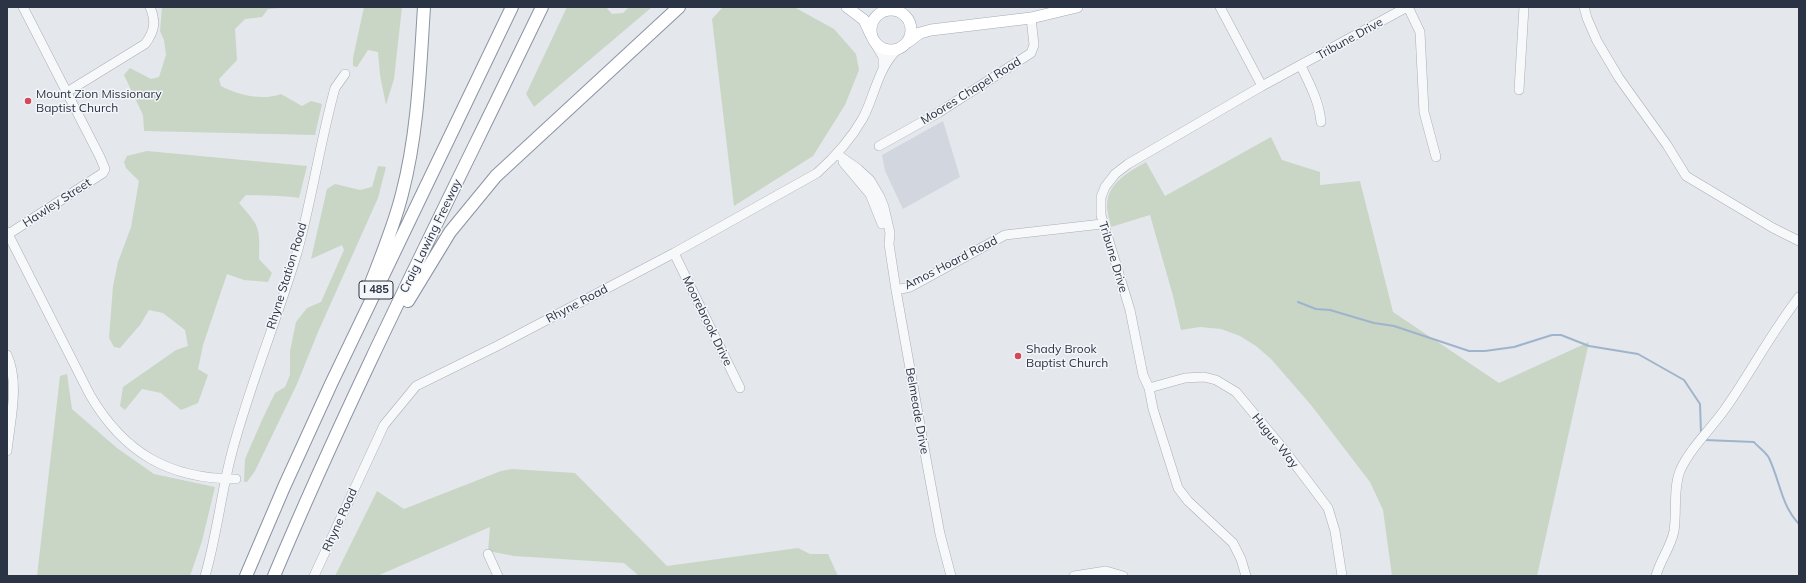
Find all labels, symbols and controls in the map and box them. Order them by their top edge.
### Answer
street label: Tribune Drive [1314,15,1386,63]
street label: Moores Chapel Road [918,54,1024,128]
place label: Mount Zion Missionary Baptist Church [36,87,162,115]
marker: Mount Zion Missionary Baptist Church [23,96,33,106]
street label: Hawley Street [20,176,94,230]
street label: Craig Lawing Freeway [397,177,465,295]
street label: Tribune Drive [1095,220,1131,294]
street label: Rhyne Station Road [264,221,310,331]
street label: Amos Hoard Road [902,233,1000,293]
street label: Moorebrook Drive [679,274,735,368]
road number: I 485 [359,281,393,299]
street label: Rhyne Road [544,282,610,326]
place label: Shady Brook Baptist Church [1026,342,1108,370]
marker: Shady Brook Baptist Church [1013,351,1023,361]
street label: Belmeade Drive [902,367,932,455]
street label: Hugue Way [1249,411,1301,471]
street label: Rhyne Road [320,486,360,554]

